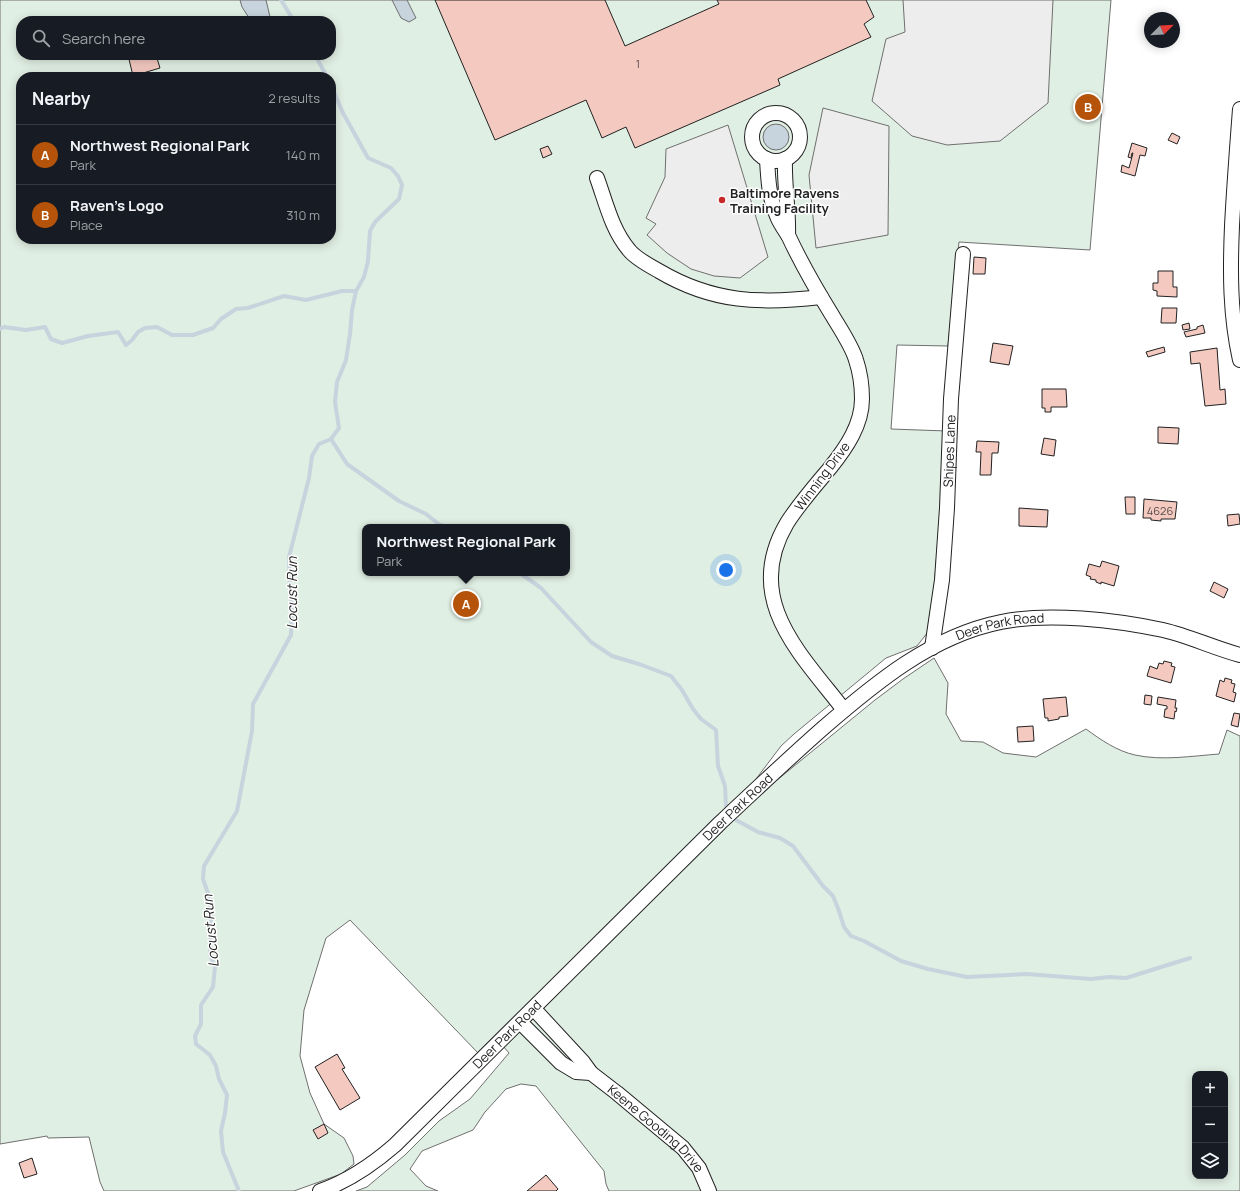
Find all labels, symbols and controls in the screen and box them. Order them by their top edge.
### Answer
north arrow [1144,12,1180,48]
search box [16,16,336,60]
icon: search [30,27,52,49]
text: Search here [62,28,145,49]
house number: 1 [636,56,640,71]
text: Nearby [32,87,90,110]
text: 2 results [268,89,320,107]
pin: B [1075,92,1101,122]
text: Northwest Regional Park [70,135,249,156]
text: A [41,146,49,164]
text: 140 m [286,146,320,164]
text: Park [70,156,96,174]
place label: Baltimore Ravens Training Facility [730,184,839,217]
text: Raven's Logo [70,195,164,216]
marker: Baltimore Ravens Training Facility [717,195,727,205]
text: B [41,206,49,224]
text: 310 m [286,206,320,224]
text: Place [70,216,103,234]
street label: Shipes Lane [939,414,959,488]
street label: Winning Drive [790,438,854,514]
house number: 4626 [1147,503,1173,518]
popup [362,524,570,576]
text: Northwest Regional Park [376,531,556,552]
text: Park [376,552,402,570]
water label: Locust Run [282,556,301,629]
your location [716,560,736,580]
pin: A [453,589,479,619]
street label: Deer Park Road [953,608,1045,644]
street label: Deer Park Road [699,769,777,844]
water label: Locust Run [197,893,223,968]
street label: Deer Park Road [468,996,545,1072]
map controls [1192,1071,1228,1179]
button: + [1192,1071,1228,1107]
street label: Keene Gooding Drive [604,1080,708,1176]
button: − [1192,1107,1228,1143]
button: layers [1192,1143,1228,1179]

